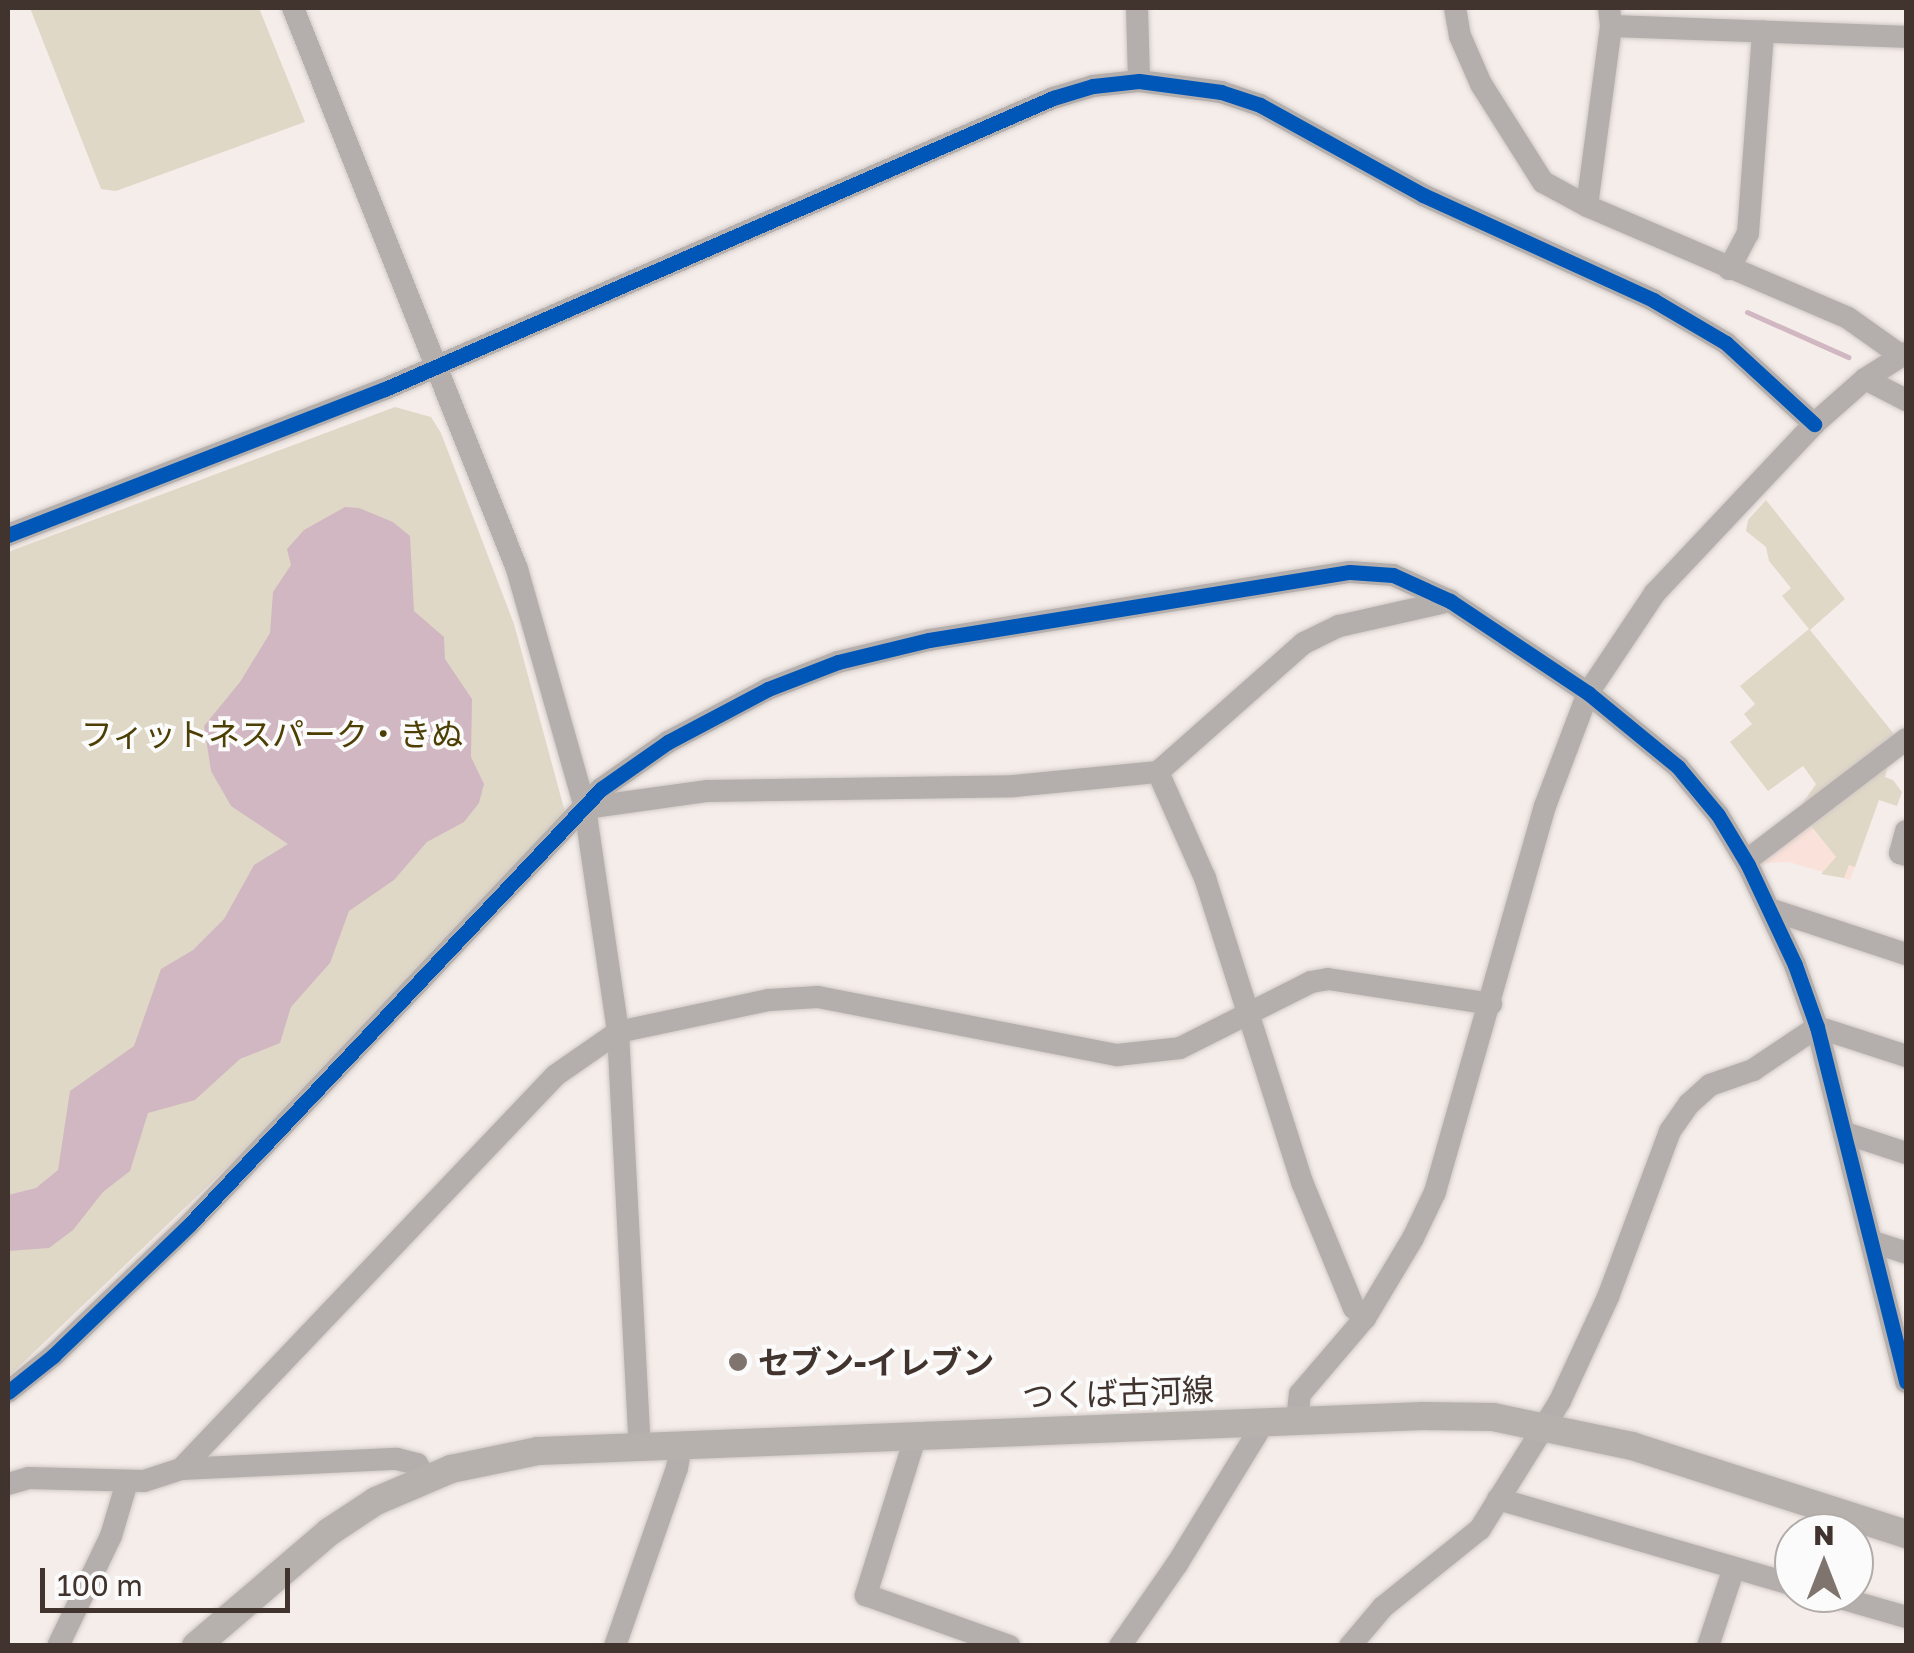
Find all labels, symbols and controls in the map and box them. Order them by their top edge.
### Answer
park label: フィットネスパーク・きぬ [80,715,464,753]
place label: セブン-イレブン [758,1343,994,1381]
marker: セブン-イレブン [727,1351,749,1373]
street label: つくば古河線 [1021,1370,1215,1416]
north arrow [1774,1513,1874,1613]
text: N [1813,1518,1835,1551]
scale bar [45,1548,295,1610]
text: 100 m [57,1567,143,1603]

